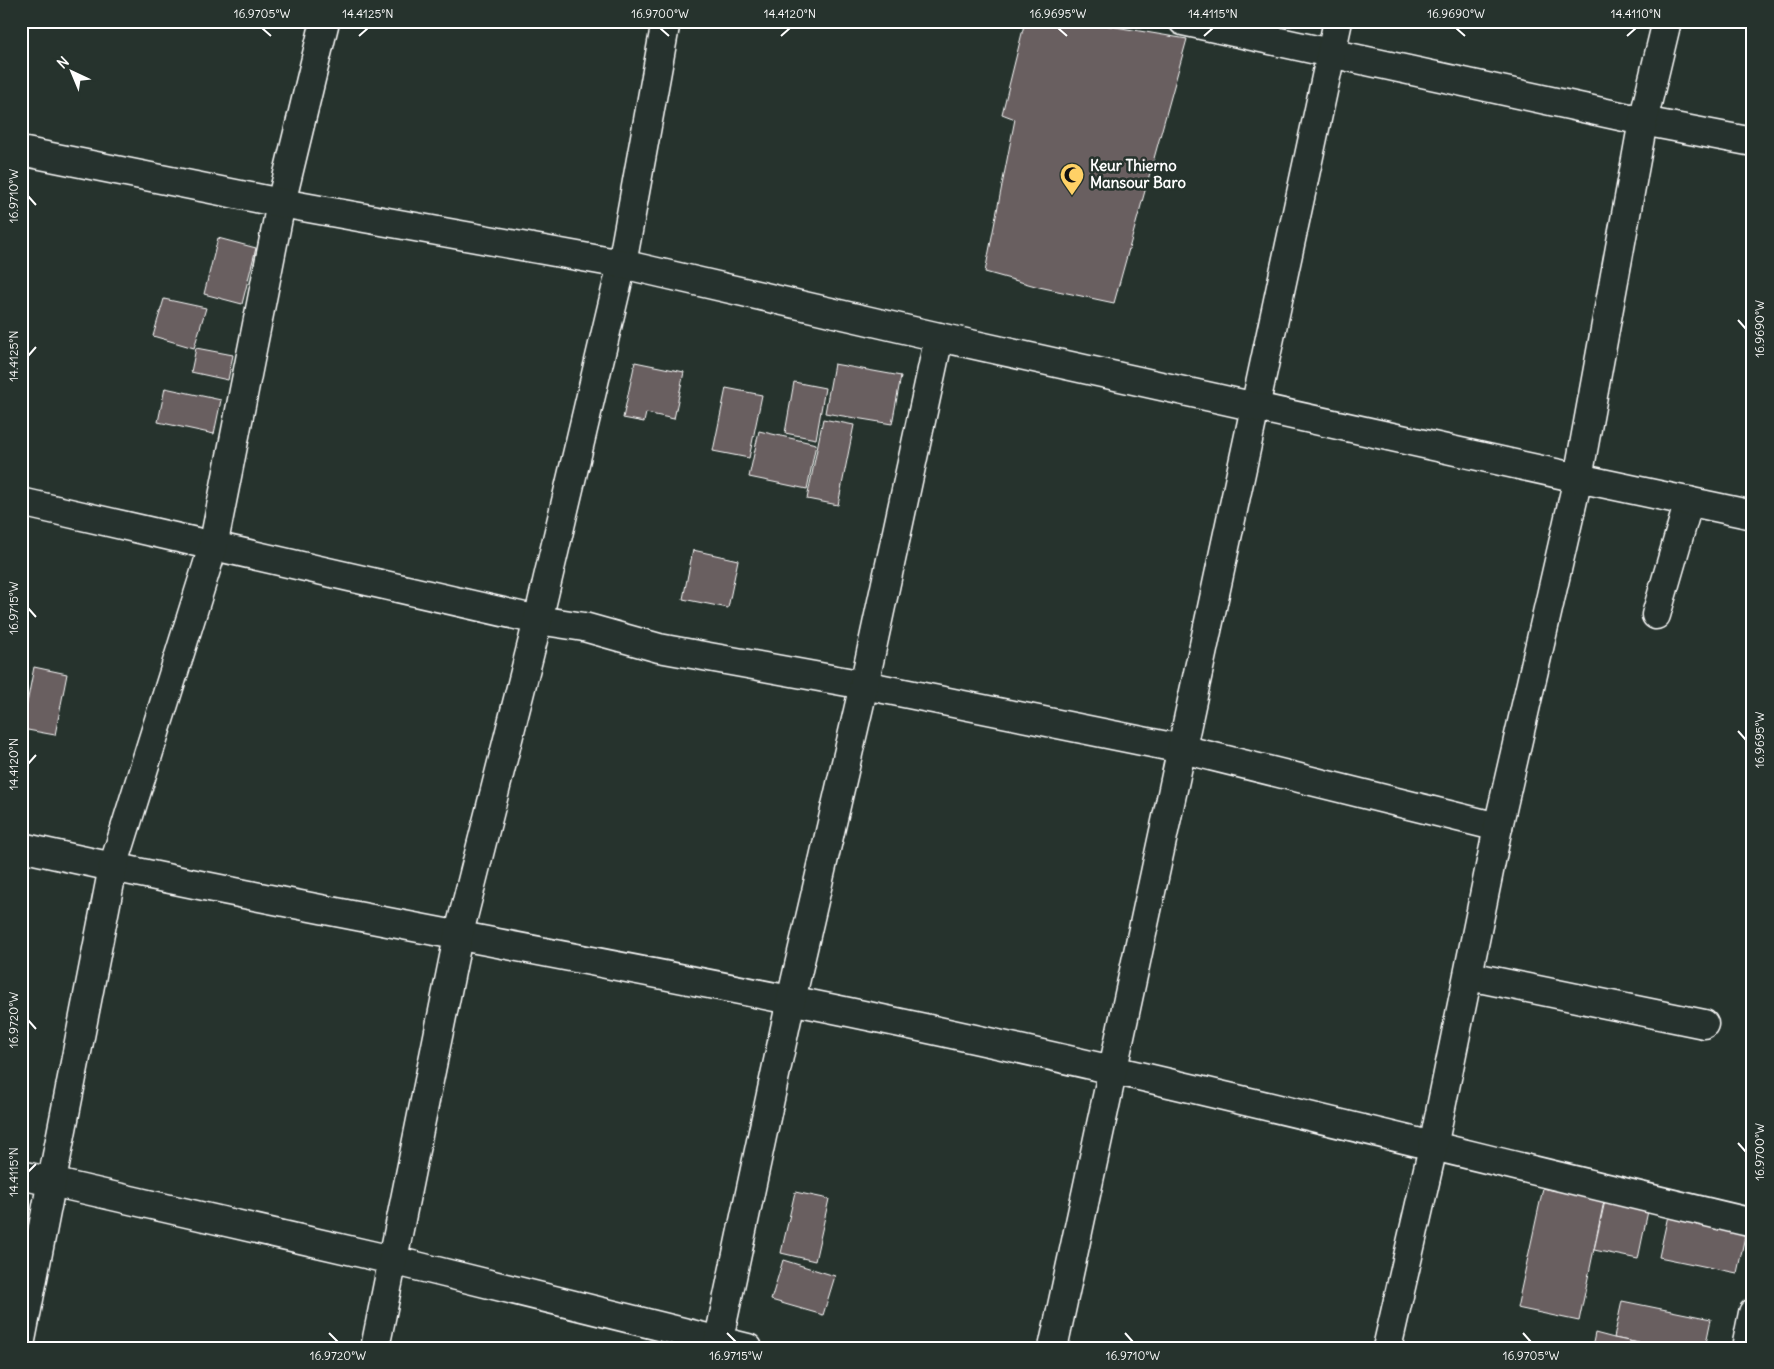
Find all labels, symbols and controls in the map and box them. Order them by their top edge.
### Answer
text: 16.9705°W [234,6,290,21]
text: 14.4125°N [342,6,394,21]
text: 16.9700°W [631,6,689,21]
text: 14.4120°N [764,6,816,21]
text: 16.9695°W [1030,6,1086,21]
text: 14.4115°N [1188,6,1238,21]
text: 16.9690°W [1427,6,1485,21]
text: 14.4110°N [1611,6,1661,21]
north arrow [48,48,98,98]
text: N [53,53,73,72]
place label: Keur Thierno Mansour Baro [1090,156,1186,192]
mosque icon: Keur Thierno Mansour Baro [1059,162,1085,196]
text: 16.9710°W [6,169,21,223]
text: 16.9690°W [1752,300,1767,358]
text: 14.4125°N [6,330,21,382]
text: 16.9715°W [6,581,21,635]
text: 16.9695°W [1752,712,1767,768]
text: 14.4120°N [6,738,21,790]
text: 16.9720°W [6,992,21,1048]
text: 16.9700°W [1752,1123,1767,1181]
text: 14.4115°N [6,1147,21,1197]
text: 16.9720°W [310,1348,366,1363]
text: 16.9715°W [709,1348,763,1363]
text: 16.9710°W [1106,1348,1160,1363]
text: 16.9705°W [1503,1348,1559,1363]

